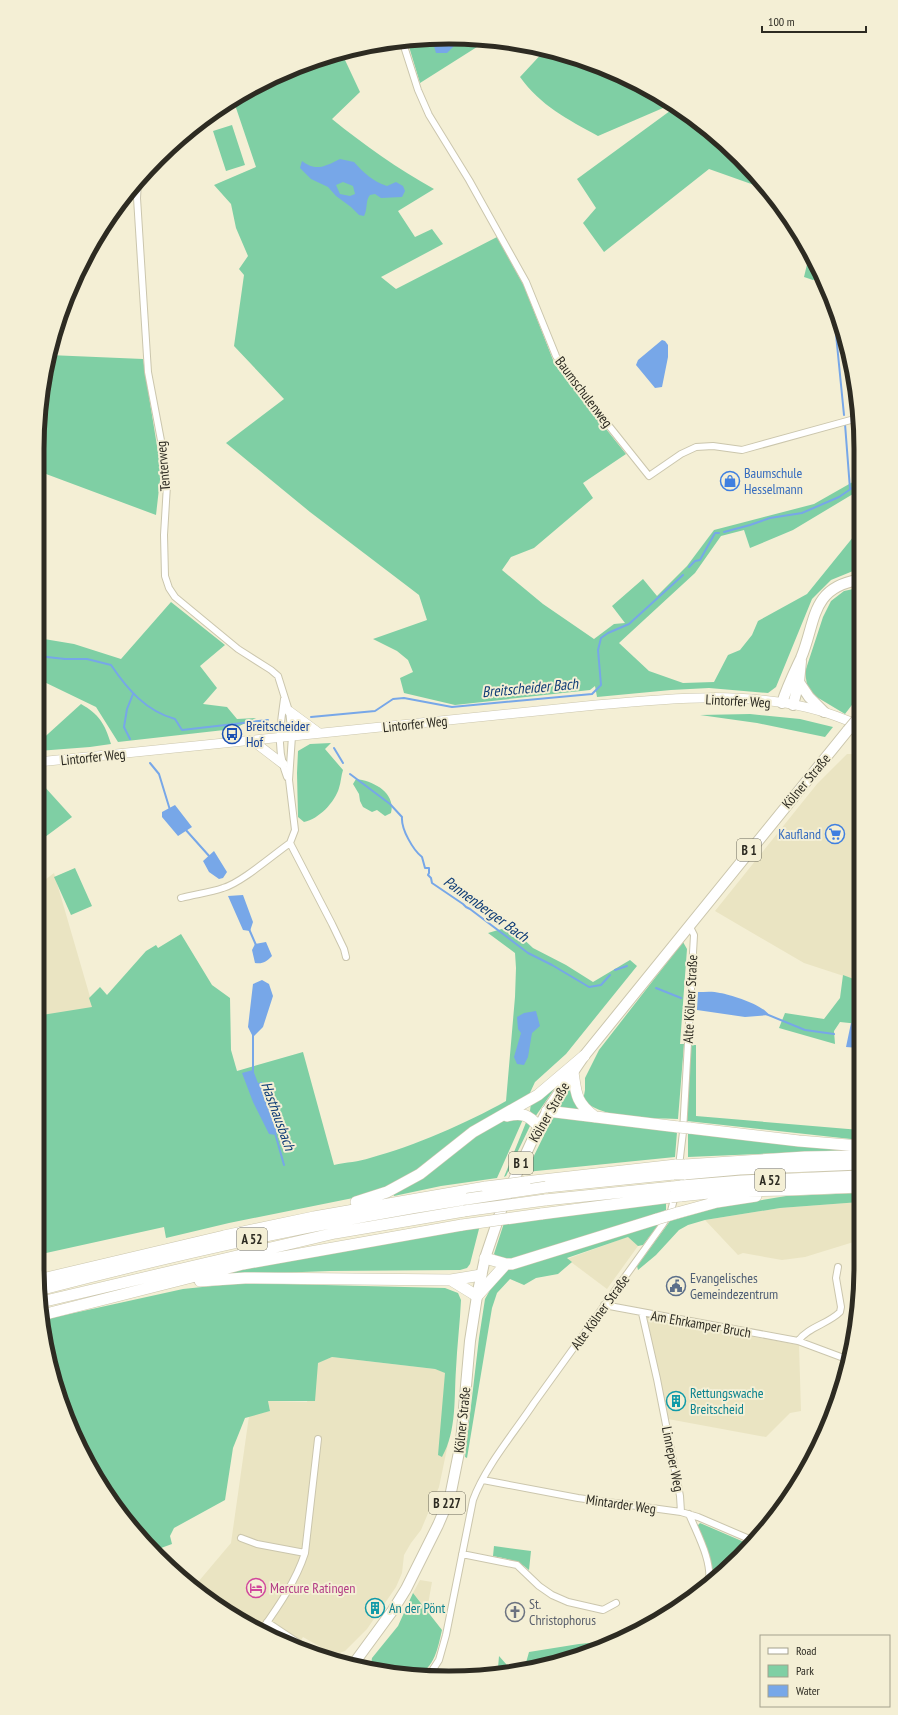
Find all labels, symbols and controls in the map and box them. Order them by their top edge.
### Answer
scale bar [762,8,866,34]
text: 100 m [768,14,795,29]
street label: Baumschulenweg [551,353,617,431]
street label: Tenterweg [152,440,174,492]
place label: Baumschule Hesselmann [744,464,803,498]
shop icon: Baumschule Hesselmann [719,470,741,492]
water label: Breitscheider Bach [481,674,580,701]
street label: Lintorfer Weg [705,690,771,712]
street label: Lintorfer Weg [382,712,448,736]
place label: Breitscheider Hof [246,717,310,751]
bus stop icon: Breitscheider Hof [221,723,243,745]
street label: Lintorfer Weg [60,745,126,769]
street label: Kölner Straße [778,750,834,812]
supermarket icon: Kaufland [824,823,846,845]
place label: Kaufland [778,825,821,843]
road number: B 1 [737,839,761,861]
water label: Pannenberger Bach [440,871,533,947]
street label: Alte Kölner Straße [679,954,701,1044]
water label: Hasthausbach [257,1079,300,1154]
street label: Kölner Straße [525,1079,573,1145]
road number: B 1 [509,1152,533,1174]
road number: A 52 [755,1169,785,1191]
road number: A 52 [237,1228,267,1250]
place label: Evangelisches Gemeindezentrum [690,1269,778,1303]
street label: Alte Kölner Straße [567,1271,633,1353]
public building icon: Evangelisches Gemeindezentrum [665,1275,687,1297]
street label: Am Ehrkamper Bruch [650,1306,752,1342]
place label: Rettungswache Breitscheid [690,1384,764,1418]
street label: Kölner Straße [450,1386,474,1454]
building icon: Rettungswache Breitscheid [665,1390,687,1412]
street label: Linneper Weg [658,1425,688,1493]
street label: Mintarder Weg [585,1490,657,1518]
road number: B 227 [429,1492,465,1514]
hotel icon: Mercure Ratingen [245,1577,267,1599]
place label: Mercure Ratingen [270,1579,356,1597]
place label: St. Christophorus [529,1595,596,1629]
building icon: An der Pönt [364,1597,386,1619]
place label: An der Pönt [389,1599,445,1617]
church icon: St. Christophorus [504,1601,526,1623]
legend [760,1635,890,1707]
text: Road [796,1643,816,1658]
text: Park [796,1663,814,1678]
text: Water [796,1683,821,1698]

